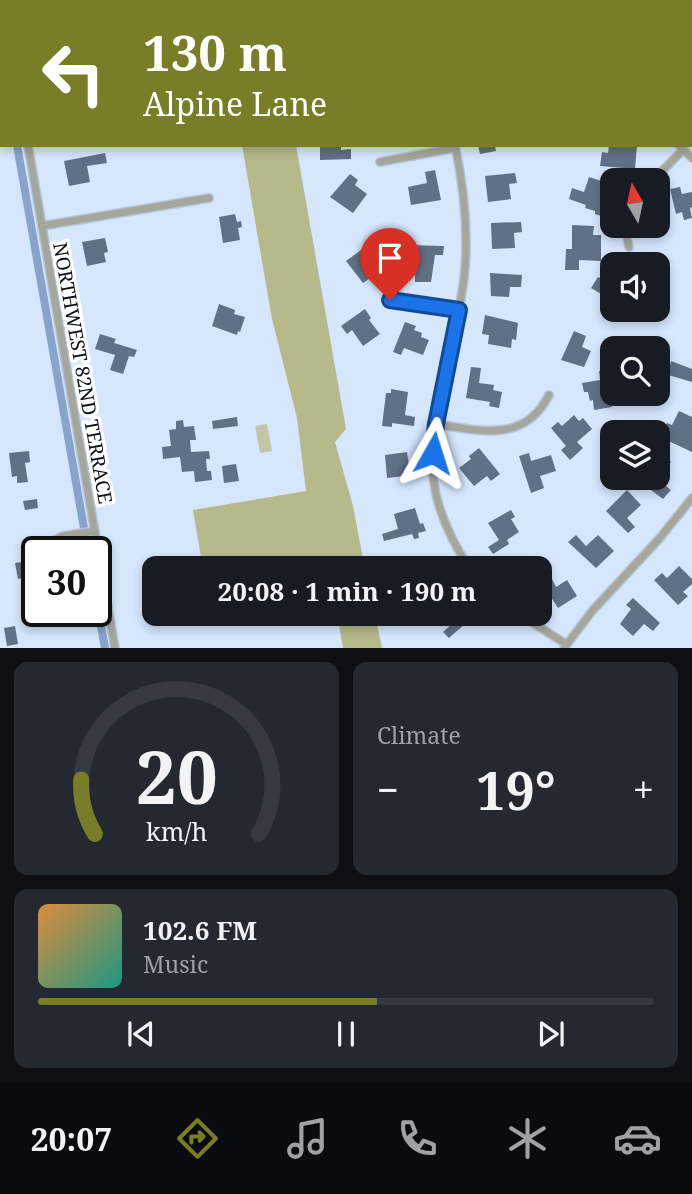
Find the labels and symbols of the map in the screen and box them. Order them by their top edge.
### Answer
north arrow [600,168,670,238]
pin [360,228,420,300]
street label: NORTHWEST 82ND TERRACE [47,240,119,506]
position arrow [396,416,470,490]
speed limit sign: 30 [21,536,112,627]

